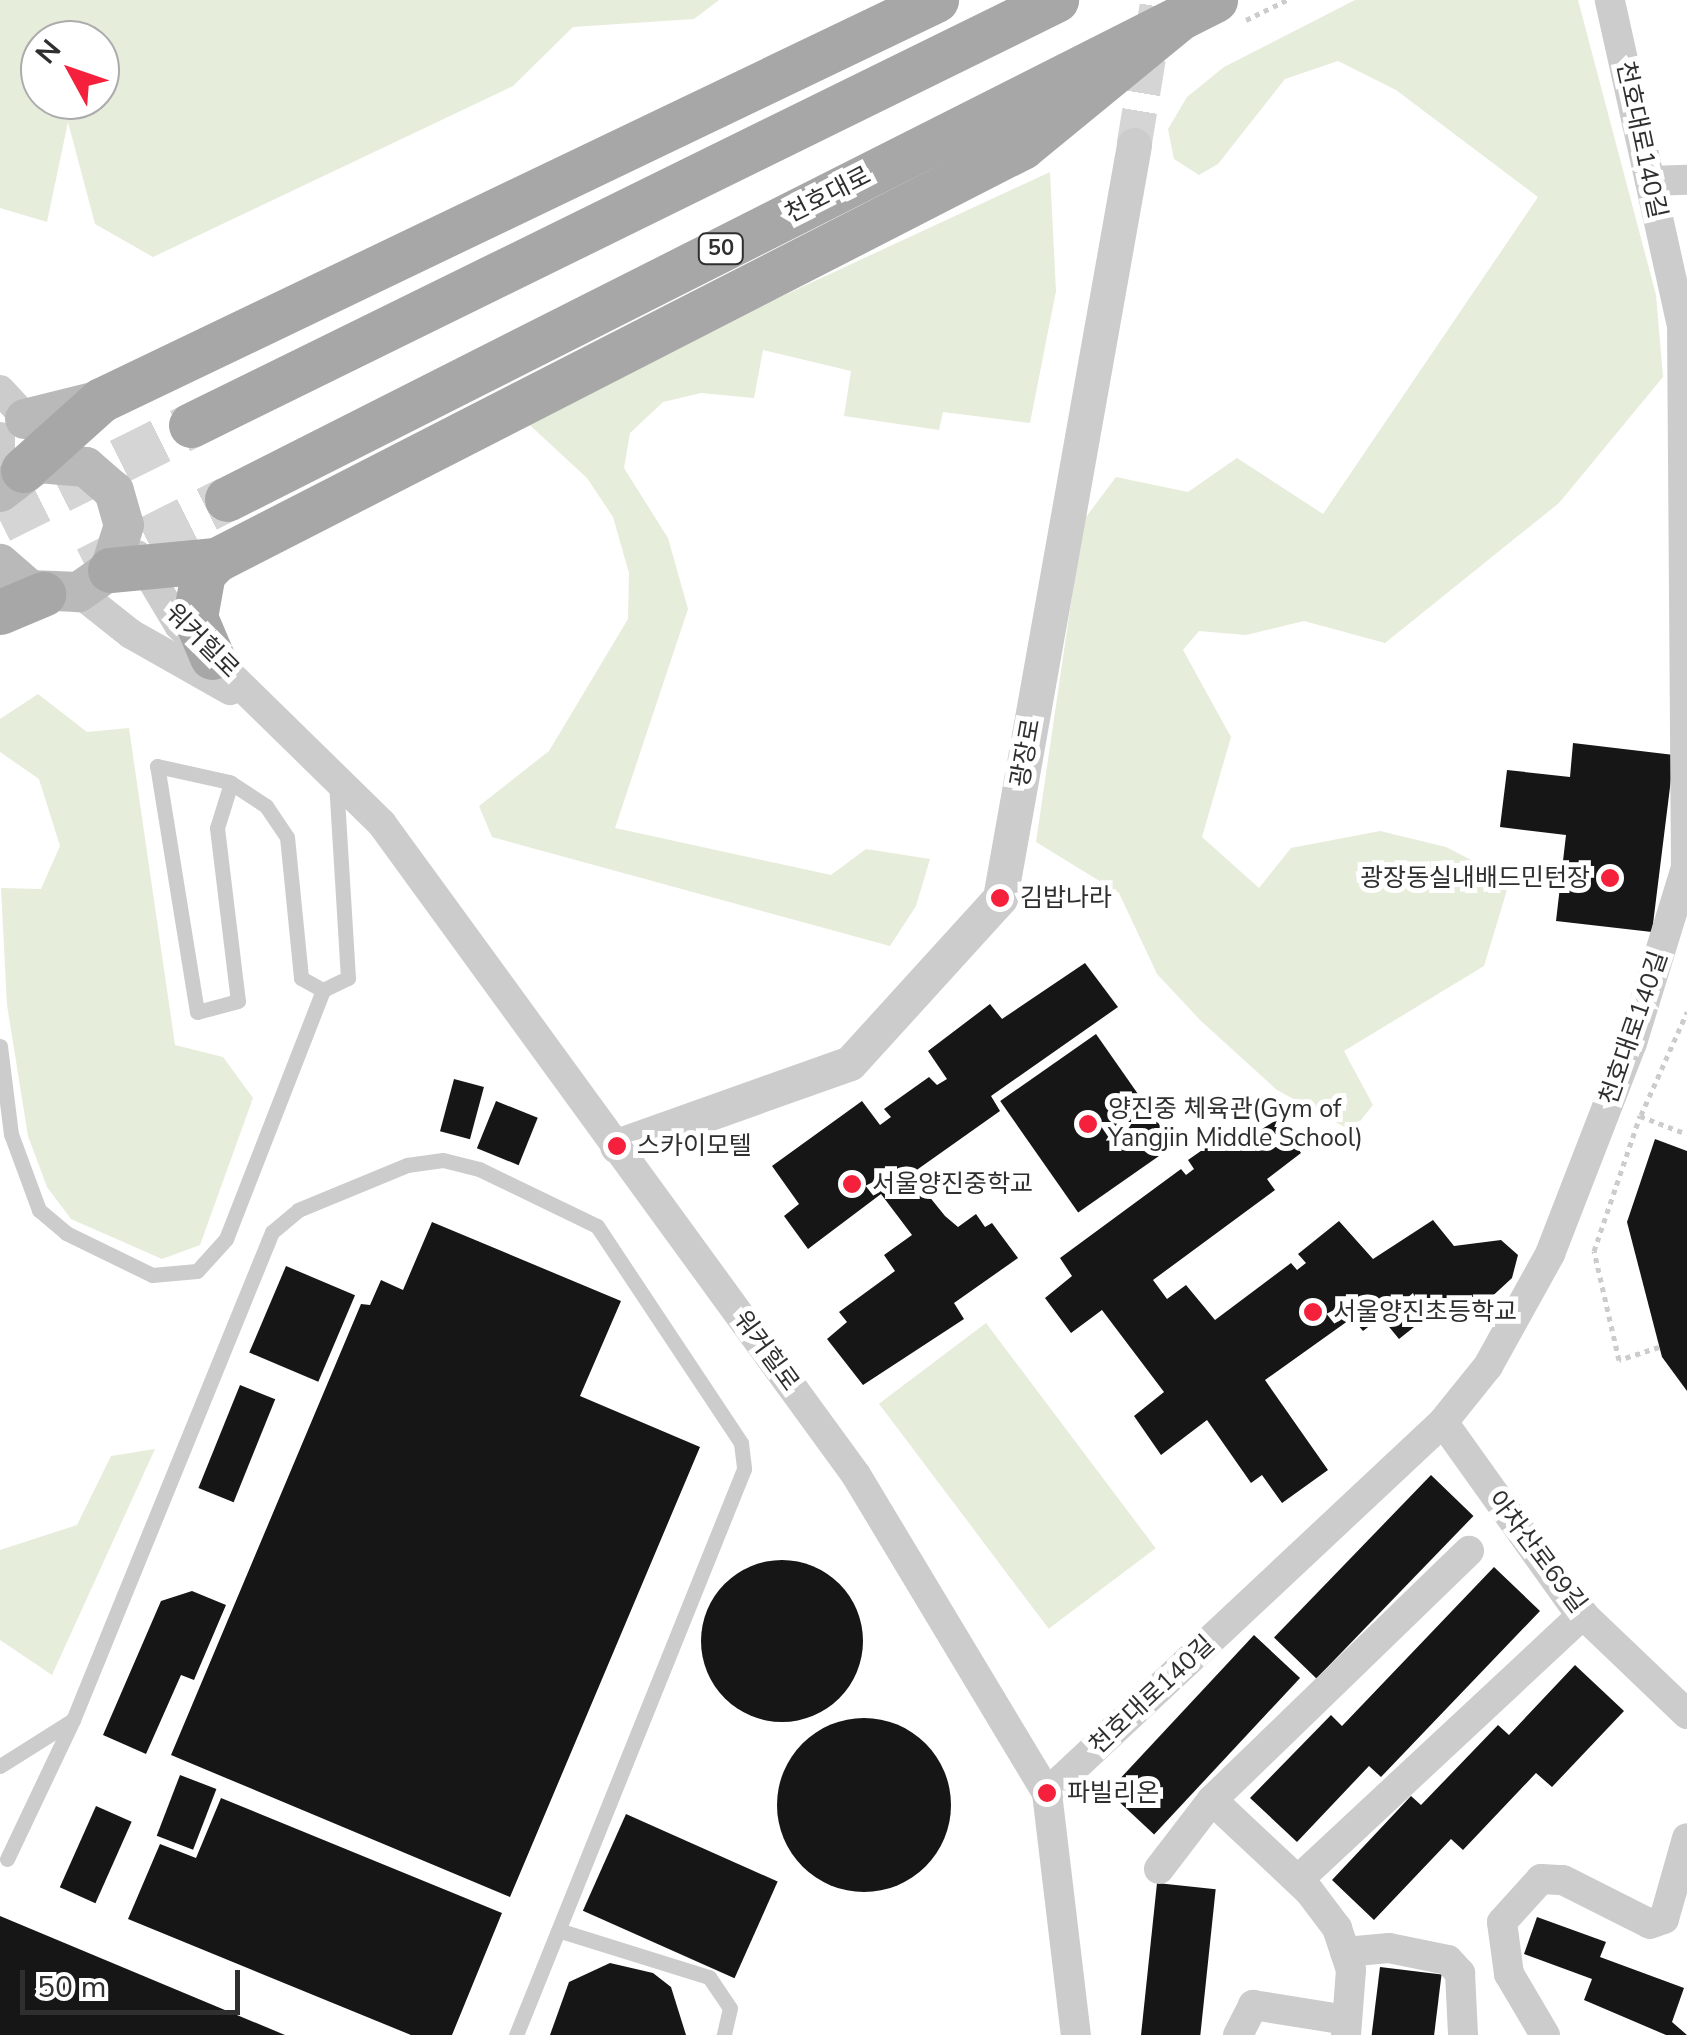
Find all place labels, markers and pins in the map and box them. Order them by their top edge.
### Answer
place label: 광장동실내배드민턴장 [1360,863,1590,893]
marker: 광장동실내배드민턴장 [1599,867,1621,889]
place label: 김밥나라 [1020,883,1112,913]
marker: 김밥나라 [989,887,1011,909]
place label: 양진중 체육관(Gym of Yangjin Middle School) [1108,1095,1364,1154]
marker: 양진중 체육관(Gym of Yangjin Middle School) [1077,1113,1099,1135]
place label: 스카이모텔 [637,1131,752,1161]
marker: 스카이모텔 [606,1135,628,1157]
place label: 서울양진중학교 [872,1169,1033,1199]
marker: 서울양진중학교 [841,1173,863,1195]
place label: 서울양진초등학교 [1333,1297,1517,1327]
marker: 서울양진초등학교 [1302,1301,1324,1323]
place label: 파빌리온 [1067,1778,1159,1808]
marker: 파빌리온 [1036,1782,1058,1804]

